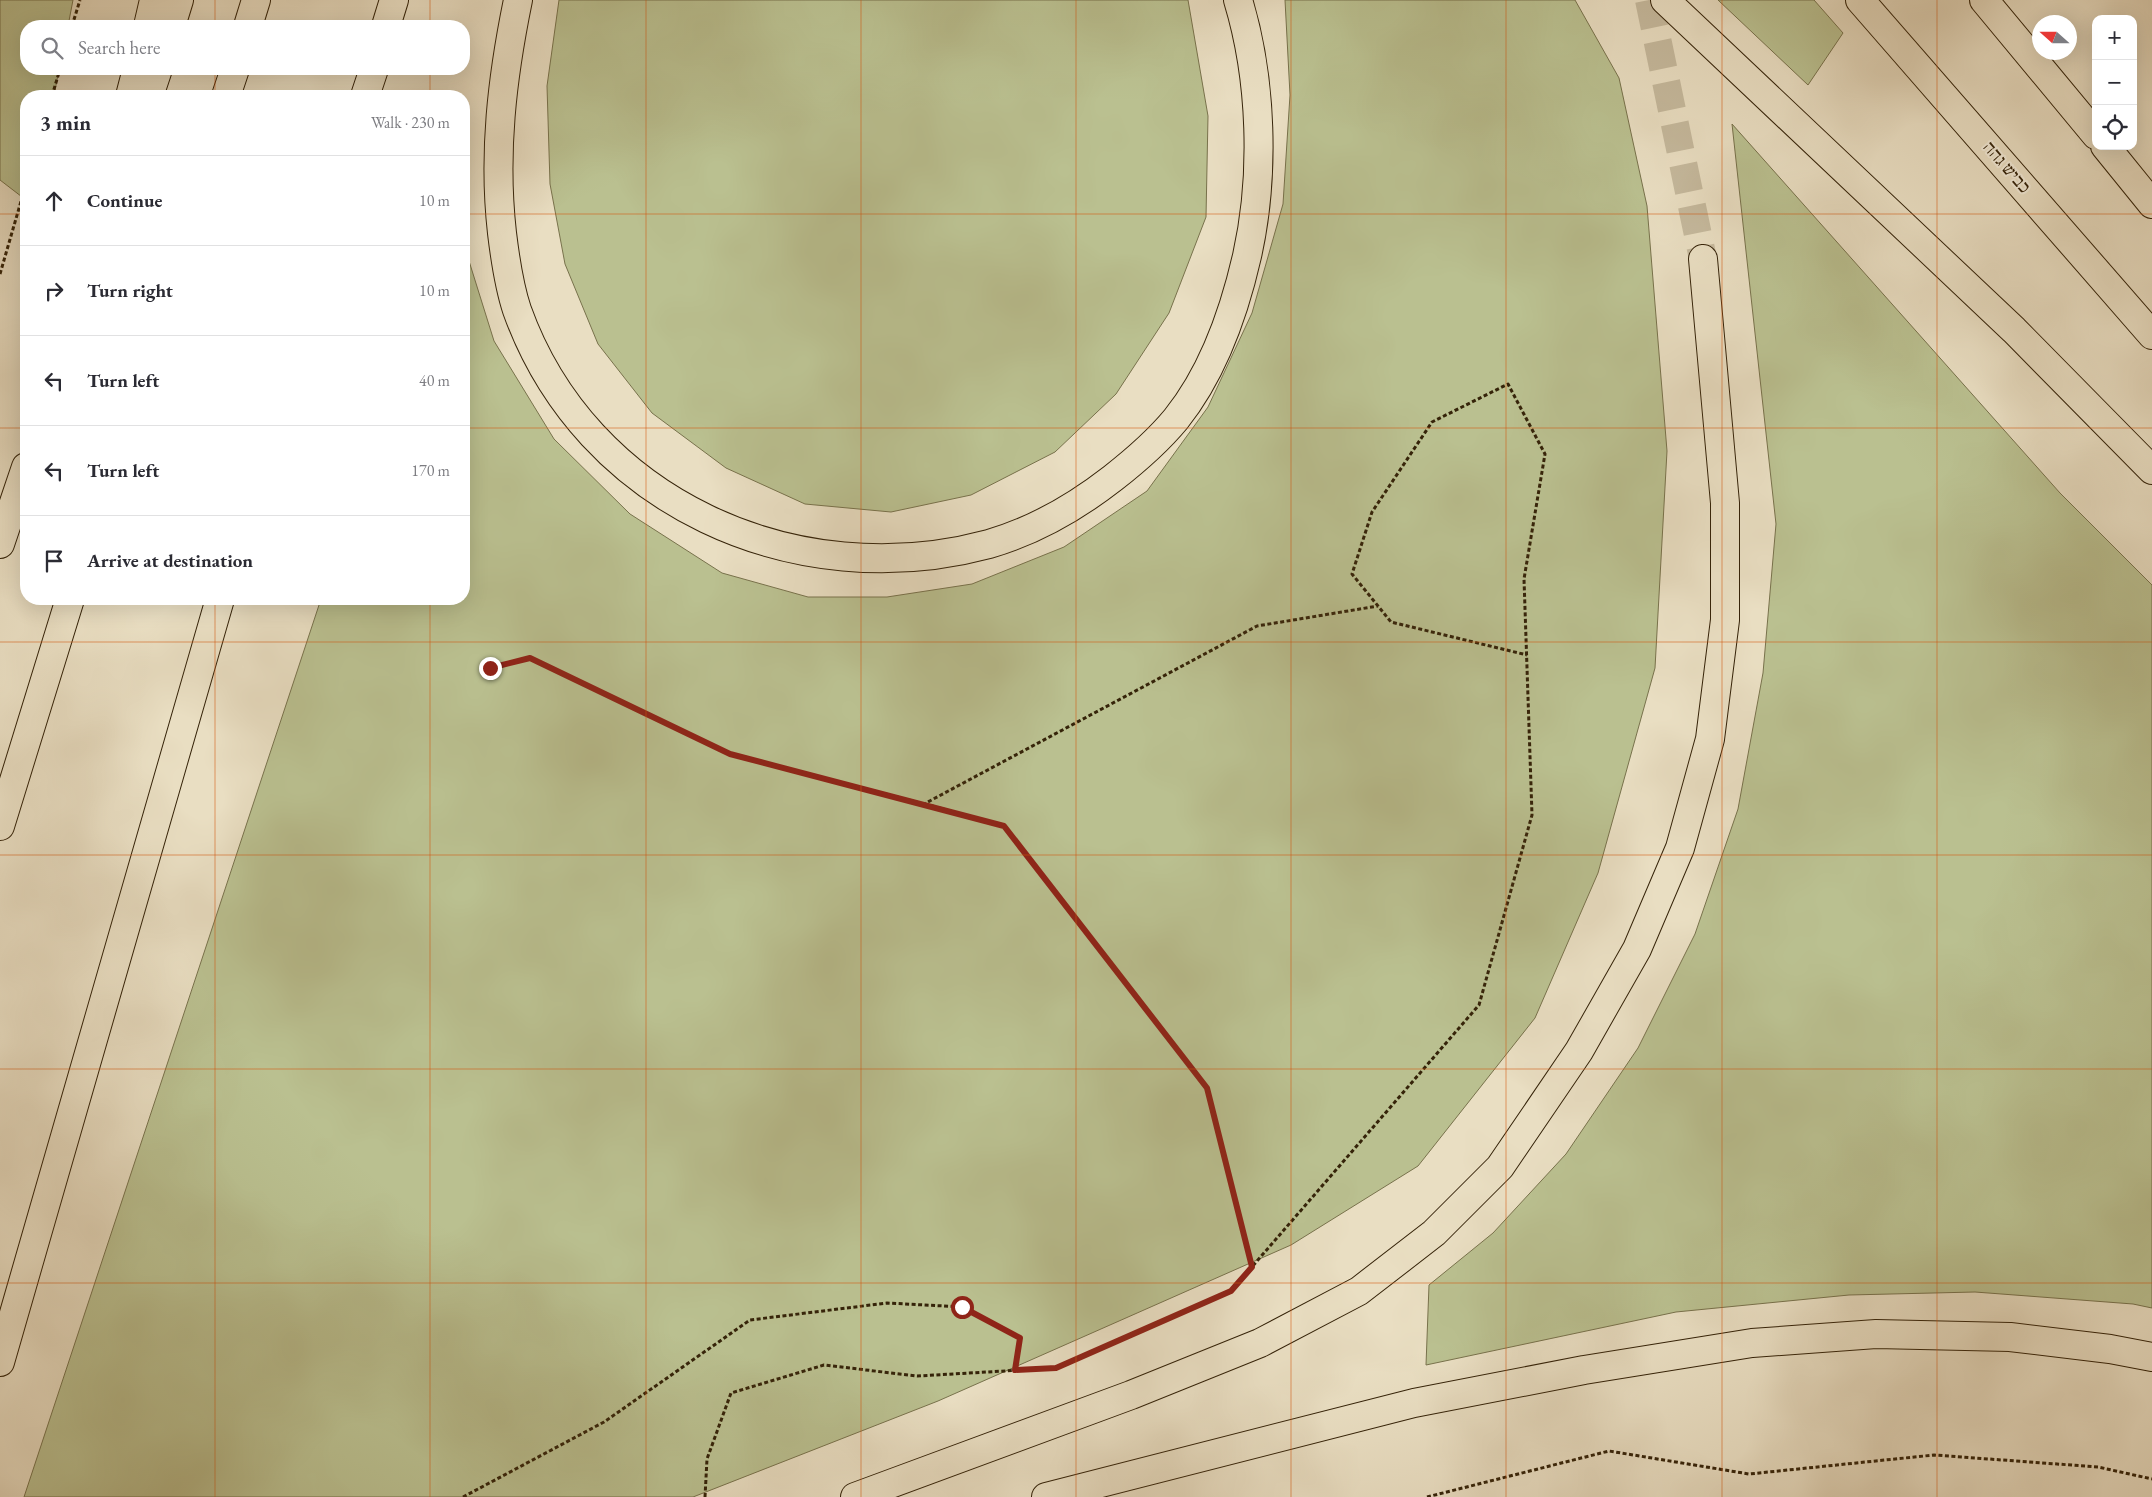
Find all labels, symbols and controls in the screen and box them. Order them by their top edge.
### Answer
north arrow [2032,15,2077,60]
map controls [2092,15,2137,150]
button: + [2092,15,2137,60]
search box [20,20,470,75]
icon: search [38,34,66,62]
text: Search here [78,35,160,60]
button: − [2092,60,2137,105]
button: locate [2092,105,2137,150]
text: 3 min [40,109,91,136]
text: Walk · 230 m [371,112,450,133]
street label: כביש גהה [1978,136,2036,198]
icon: ahead [40,187,68,215]
text: Continue [87,188,162,213]
text: 10 m [419,190,450,211]
icon: right [40,277,68,305]
text: Turn right [87,278,173,303]
text: 10 m [419,280,450,301]
icon: left [40,367,68,395]
text: Turn left [87,368,159,393]
text: 40 m [419,370,450,391]
icon: left [40,457,68,485]
text: Turn left [87,458,159,483]
text: 170 m [411,460,450,481]
icon: arrive [40,547,68,575]
text: Arrive at destination [87,548,253,573]
route end [479,657,502,680]
route start [951,1296,974,1319]

